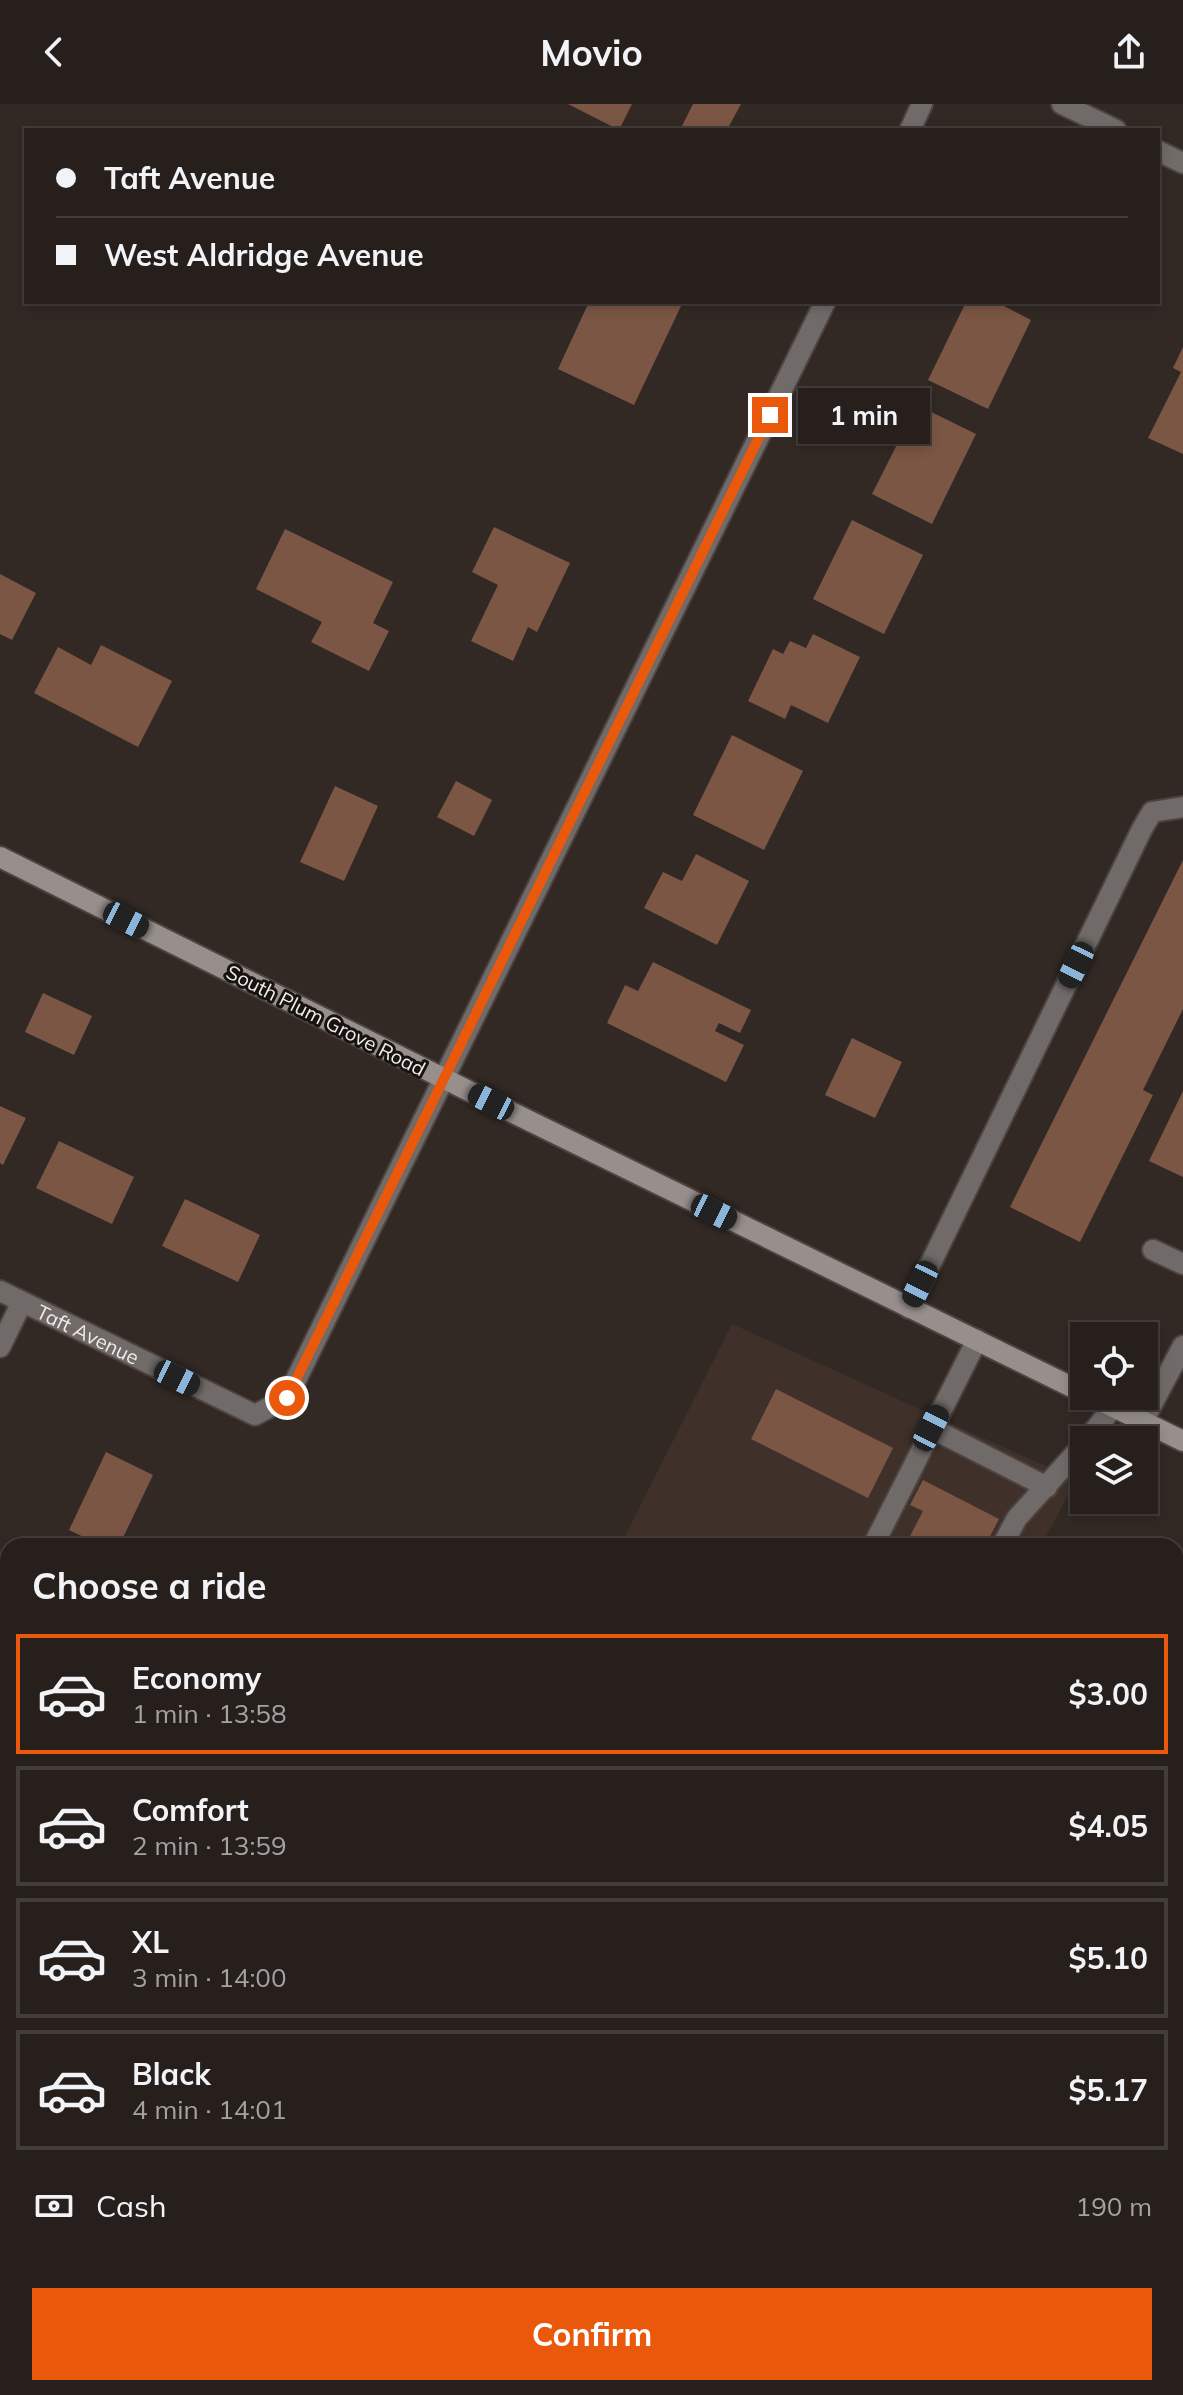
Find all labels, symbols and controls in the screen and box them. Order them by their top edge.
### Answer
icon: back [32,30,76,74]
text: Movio [540,30,643,75]
icon: share [1107,30,1151,74]
text: Taft Avenue [104,159,275,197]
text: West Aldridge Avenue [104,236,424,274]
callout: 1 min [798,387,930,443]
route end [752,397,788,433]
text: 1 min [830,399,898,432]
car [99,898,153,942]
car [1055,938,1097,992]
street label: South Plum Grove Road [222,959,430,1081]
car [464,1080,518,1124]
car [687,1191,741,1233]
car [899,1257,941,1311]
street label: Taft Avenue [33,1298,143,1369]
map controls [1070,1322,1158,1514]
button: locate [1070,1322,1158,1410]
car [150,1357,204,1399]
route start [269,1380,305,1416]
car [909,1401,953,1455]
button: layers [1070,1426,1158,1514]
text: Choose a ride [32,1563,266,1608]
icon: car [36,1658,108,1730]
text: Economy [132,1659,261,1697]
text: $3.00 [1069,1675,1148,1713]
text: 1 min · 13:58 [132,1697,287,1730]
icon: car [36,1790,108,1862]
text: Comfort [132,1791,249,1829]
text: $4.05 [1069,1807,1148,1845]
text: 2 min · 13:59 [132,1829,287,1862]
icon: car [36,1922,108,1994]
text: XL [132,1923,169,1961]
text: $5.10 [1069,1939,1148,1977]
text: 3 min · 14:00 [132,1961,287,1994]
icon: car [36,2054,108,2126]
text: Black [132,2055,211,2093]
text: $5.17 [1069,2071,1148,2109]
text: 4 min · 14:01 [132,2093,287,2126]
icon: cash [32,2184,76,2228]
text: Cash [96,2187,167,2225]
text: 190 m [1076,2190,1152,2223]
button: Confirm [32,2288,1152,2380]

